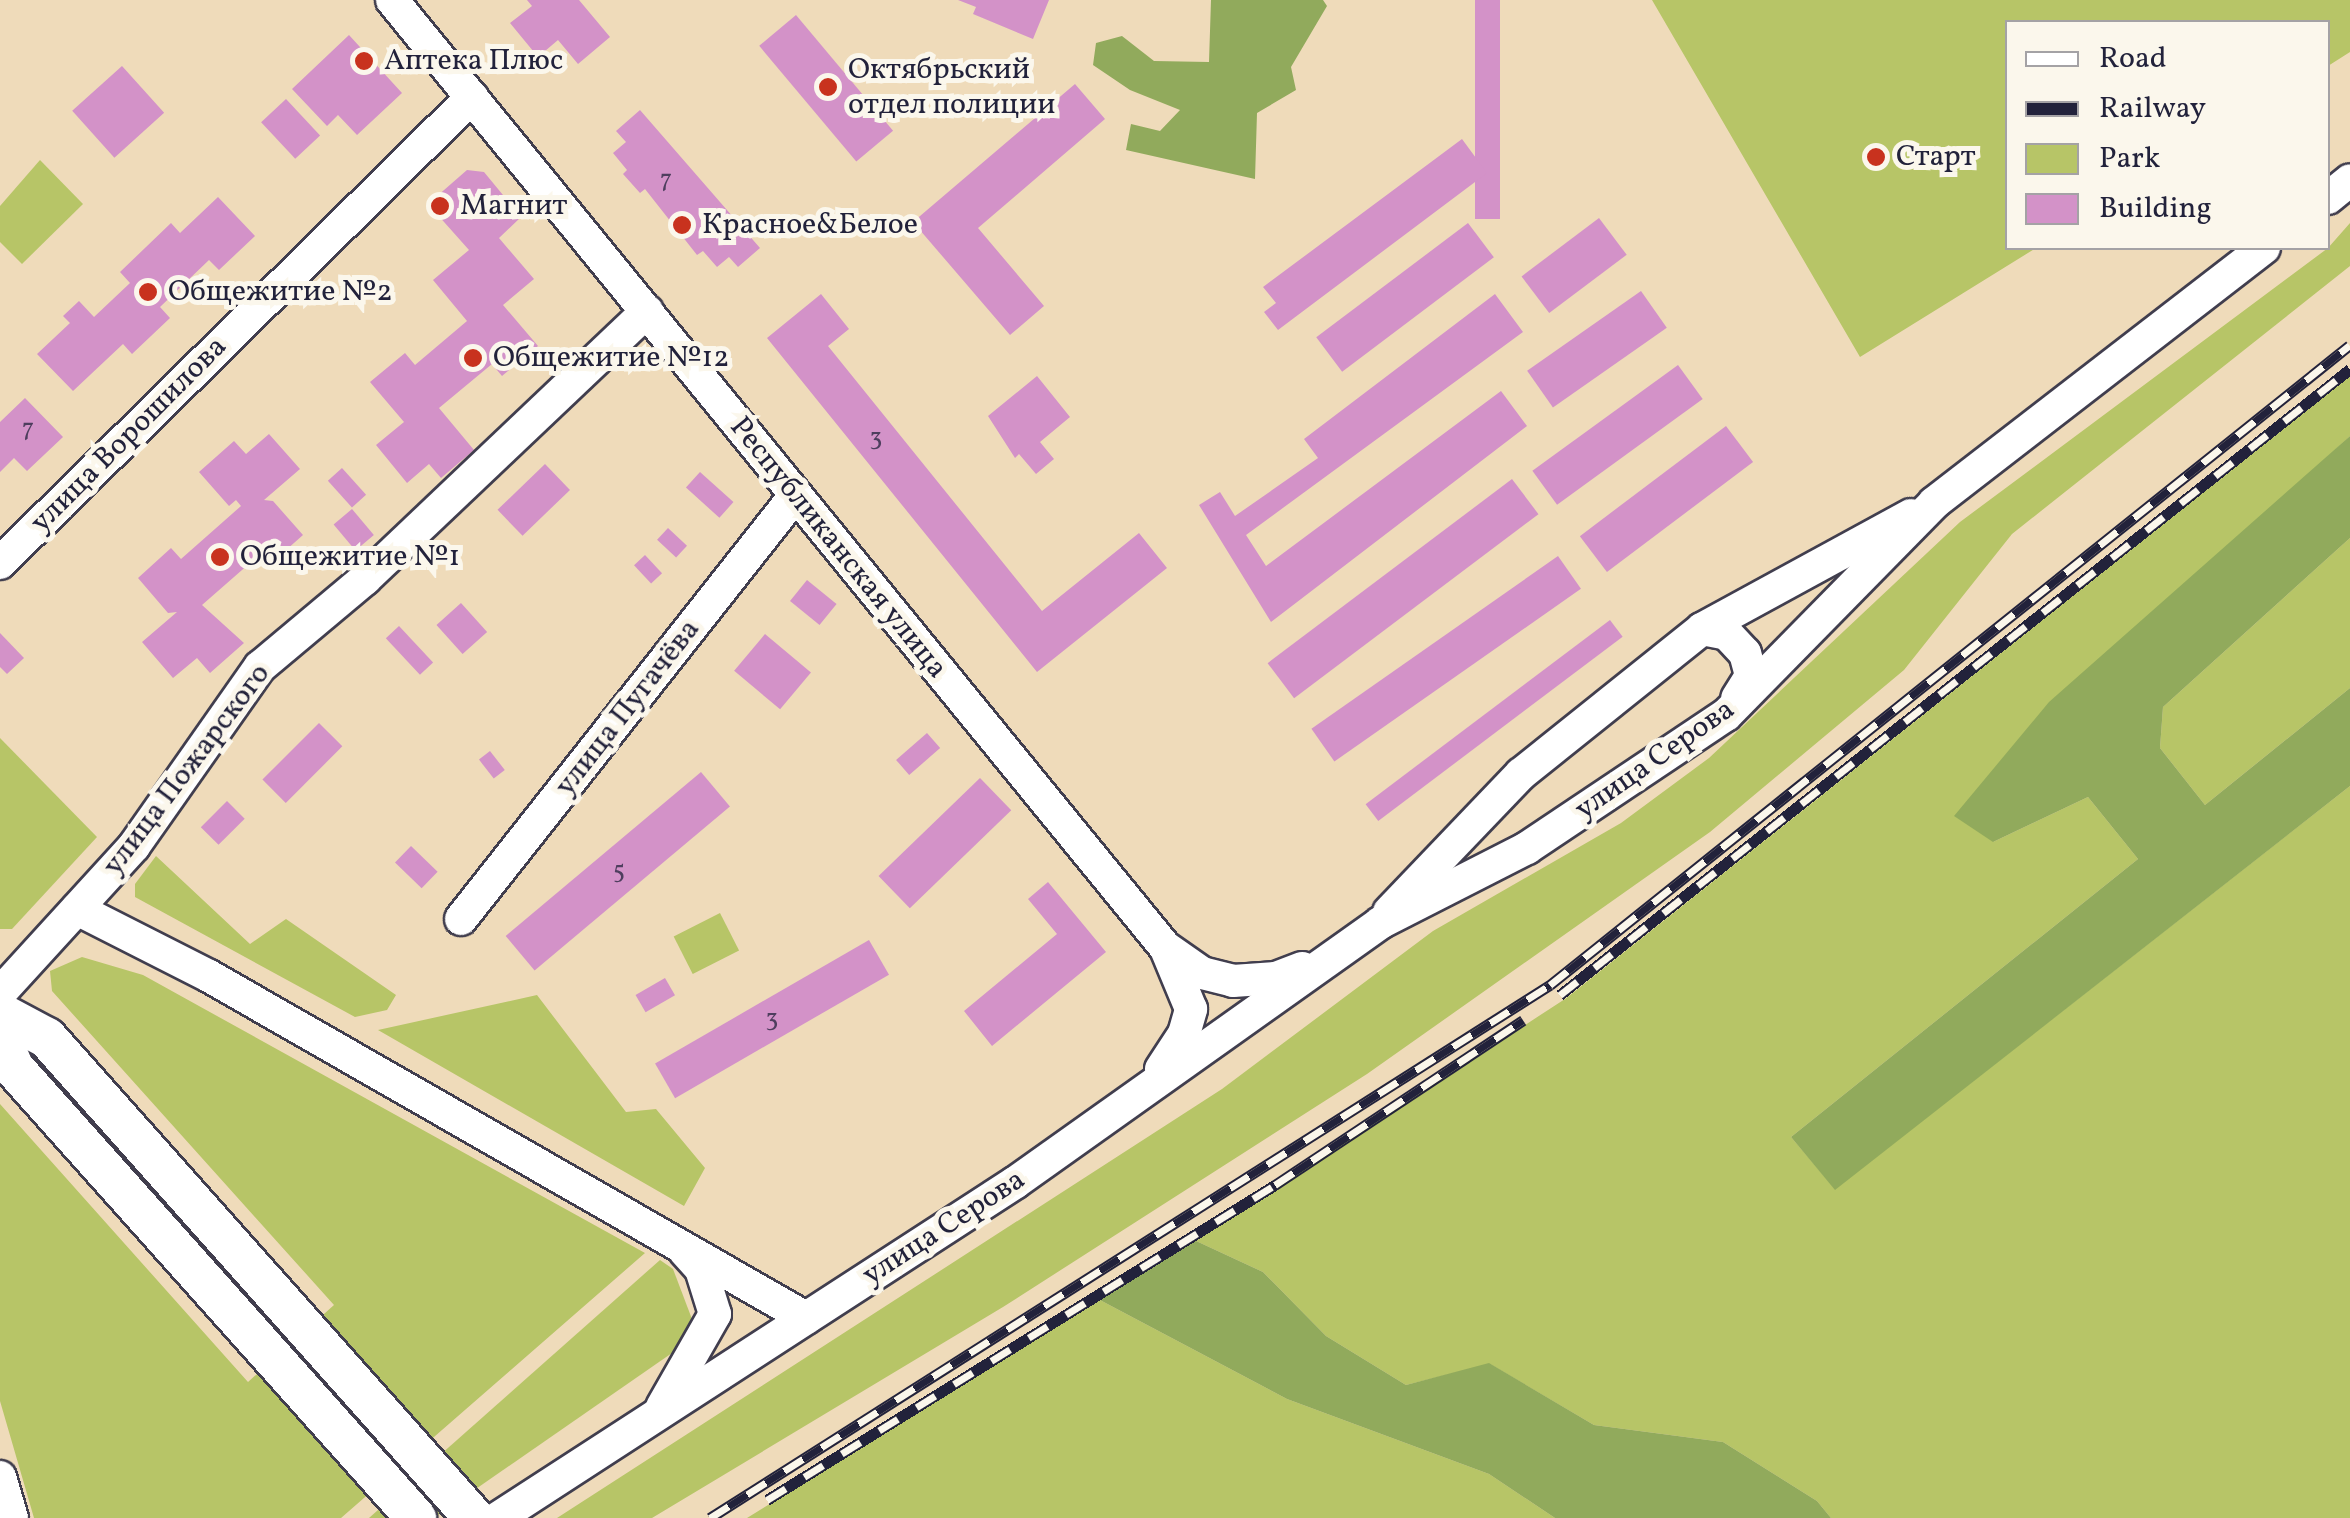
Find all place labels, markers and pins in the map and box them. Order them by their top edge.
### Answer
place label: Аптека Плюс [384,43,563,79]
marker: Аптека Плюс [353,50,375,72]
place label: Октябрьский отдел полиции [848,52,1056,122]
marker: Октябрьский отдел полиции [817,76,839,98]
place label: Старт [1896,139,1976,175]
marker: Старт [1865,146,1887,168]
place label: Магнит [460,188,567,224]
marker: Магнит [429,195,451,217]
place label: Красное&Белое [702,207,918,243]
marker: Красное&Белое [671,214,693,236]
place label: Общежитие №2 [168,274,393,310]
marker: Общежитие №2 [137,281,159,303]
place label: Общежитие №12 [493,340,729,376]
marker: Общежитие №12 [462,347,484,369]
place label: Общежитие №1 [240,539,460,575]
marker: Общежитие №1 [209,546,231,568]

